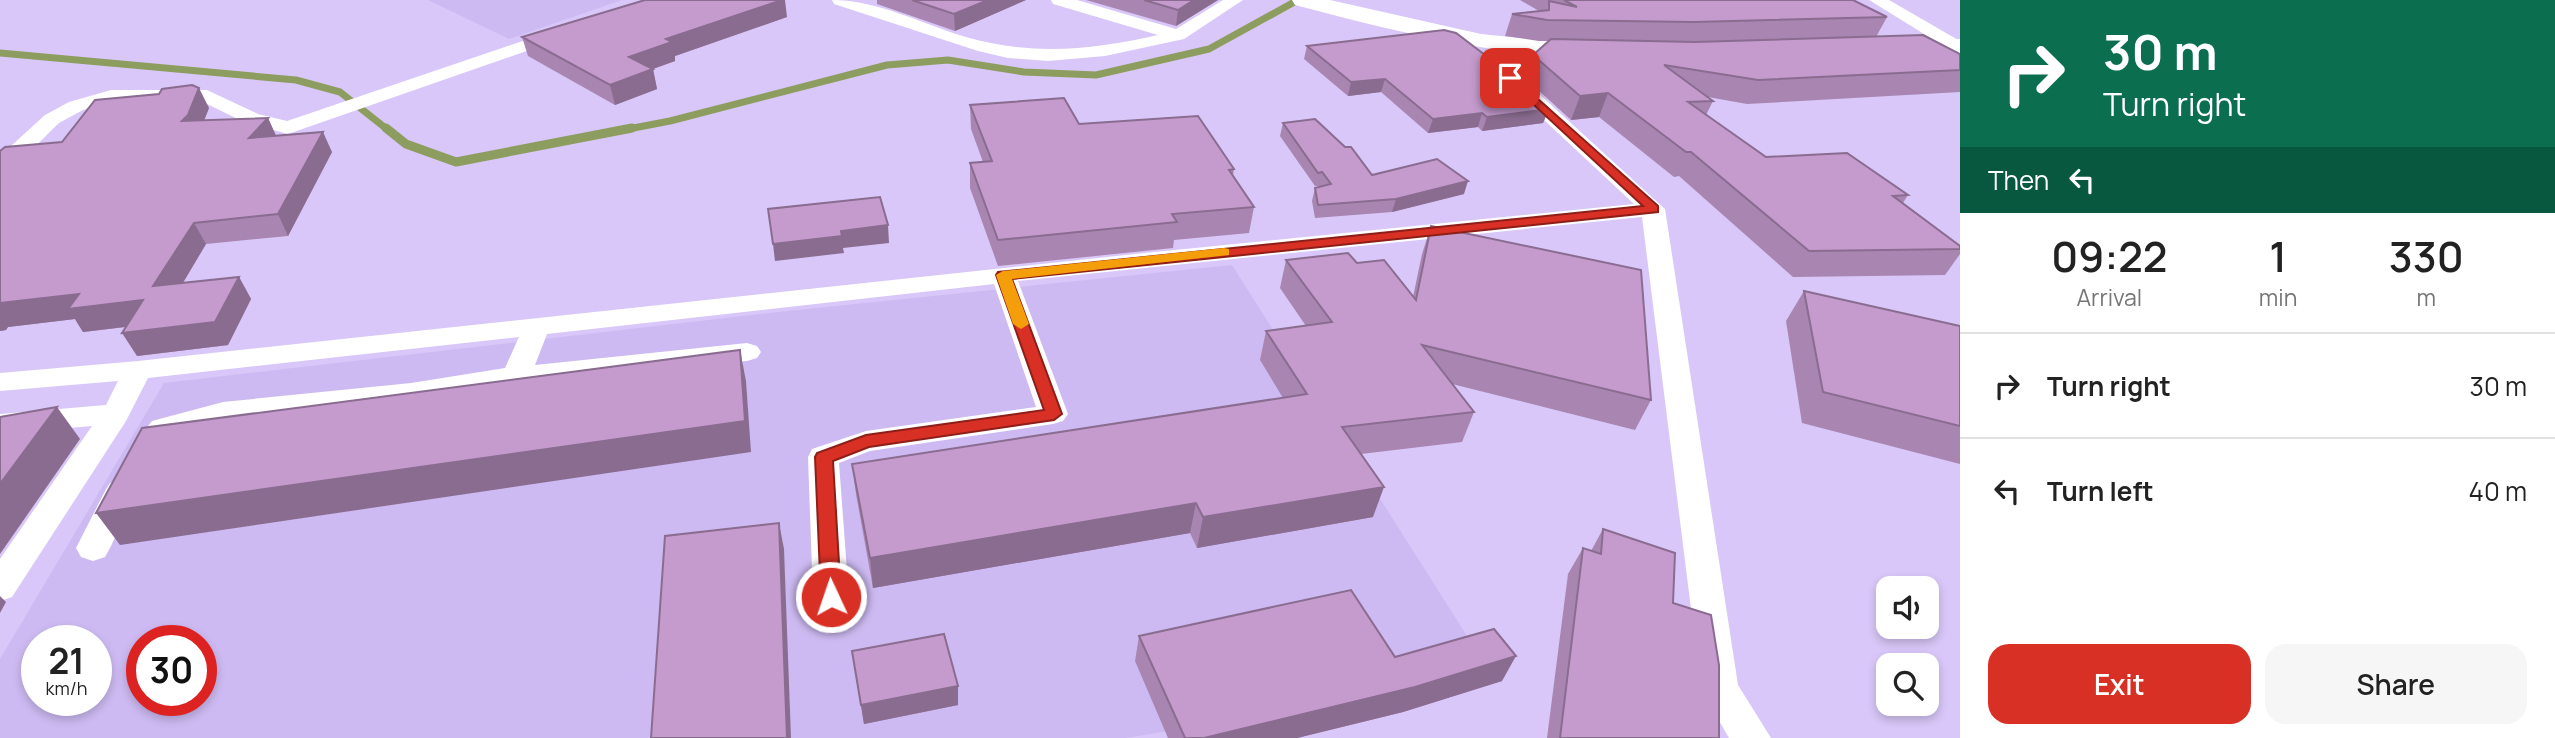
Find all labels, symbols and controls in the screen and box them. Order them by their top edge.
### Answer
text: 30 m [2103,18,2218,85]
icon: right [1988,28,2079,119]
pin [1480,48,1540,108]
icon: arrive [1491,59,1529,97]
text: Turn right [2103,82,2246,126]
icon: left [2063,161,2101,199]
text: Then [1988,162,2049,198]
text: 09:22 [2051,227,2167,285]
text: 1 [2269,227,2287,285]
text: 330 [2389,227,2464,285]
text: Arrival [2077,281,2142,313]
text: min [2259,281,2297,313]
text: m [2416,281,2436,313]
icon: right [1988,367,2026,405]
text: Turn right [2047,368,2171,404]
text: 30 m [2470,368,2527,404]
icon: left [1988,472,2026,510]
text: Turn left [2047,473,2154,509]
text: 40 m [2469,473,2527,509]
position arrow [794,560,868,634]
map controls [1876,576,1939,716]
button: sound [1876,576,1939,639]
speed limit sign: 30 [126,625,217,716]
text: 21 [48,637,85,685]
button: Exit [1988,644,2251,724]
button: Share [2265,644,2527,724]
button: search [1876,653,1939,716]
text: km/h [46,676,87,700]

